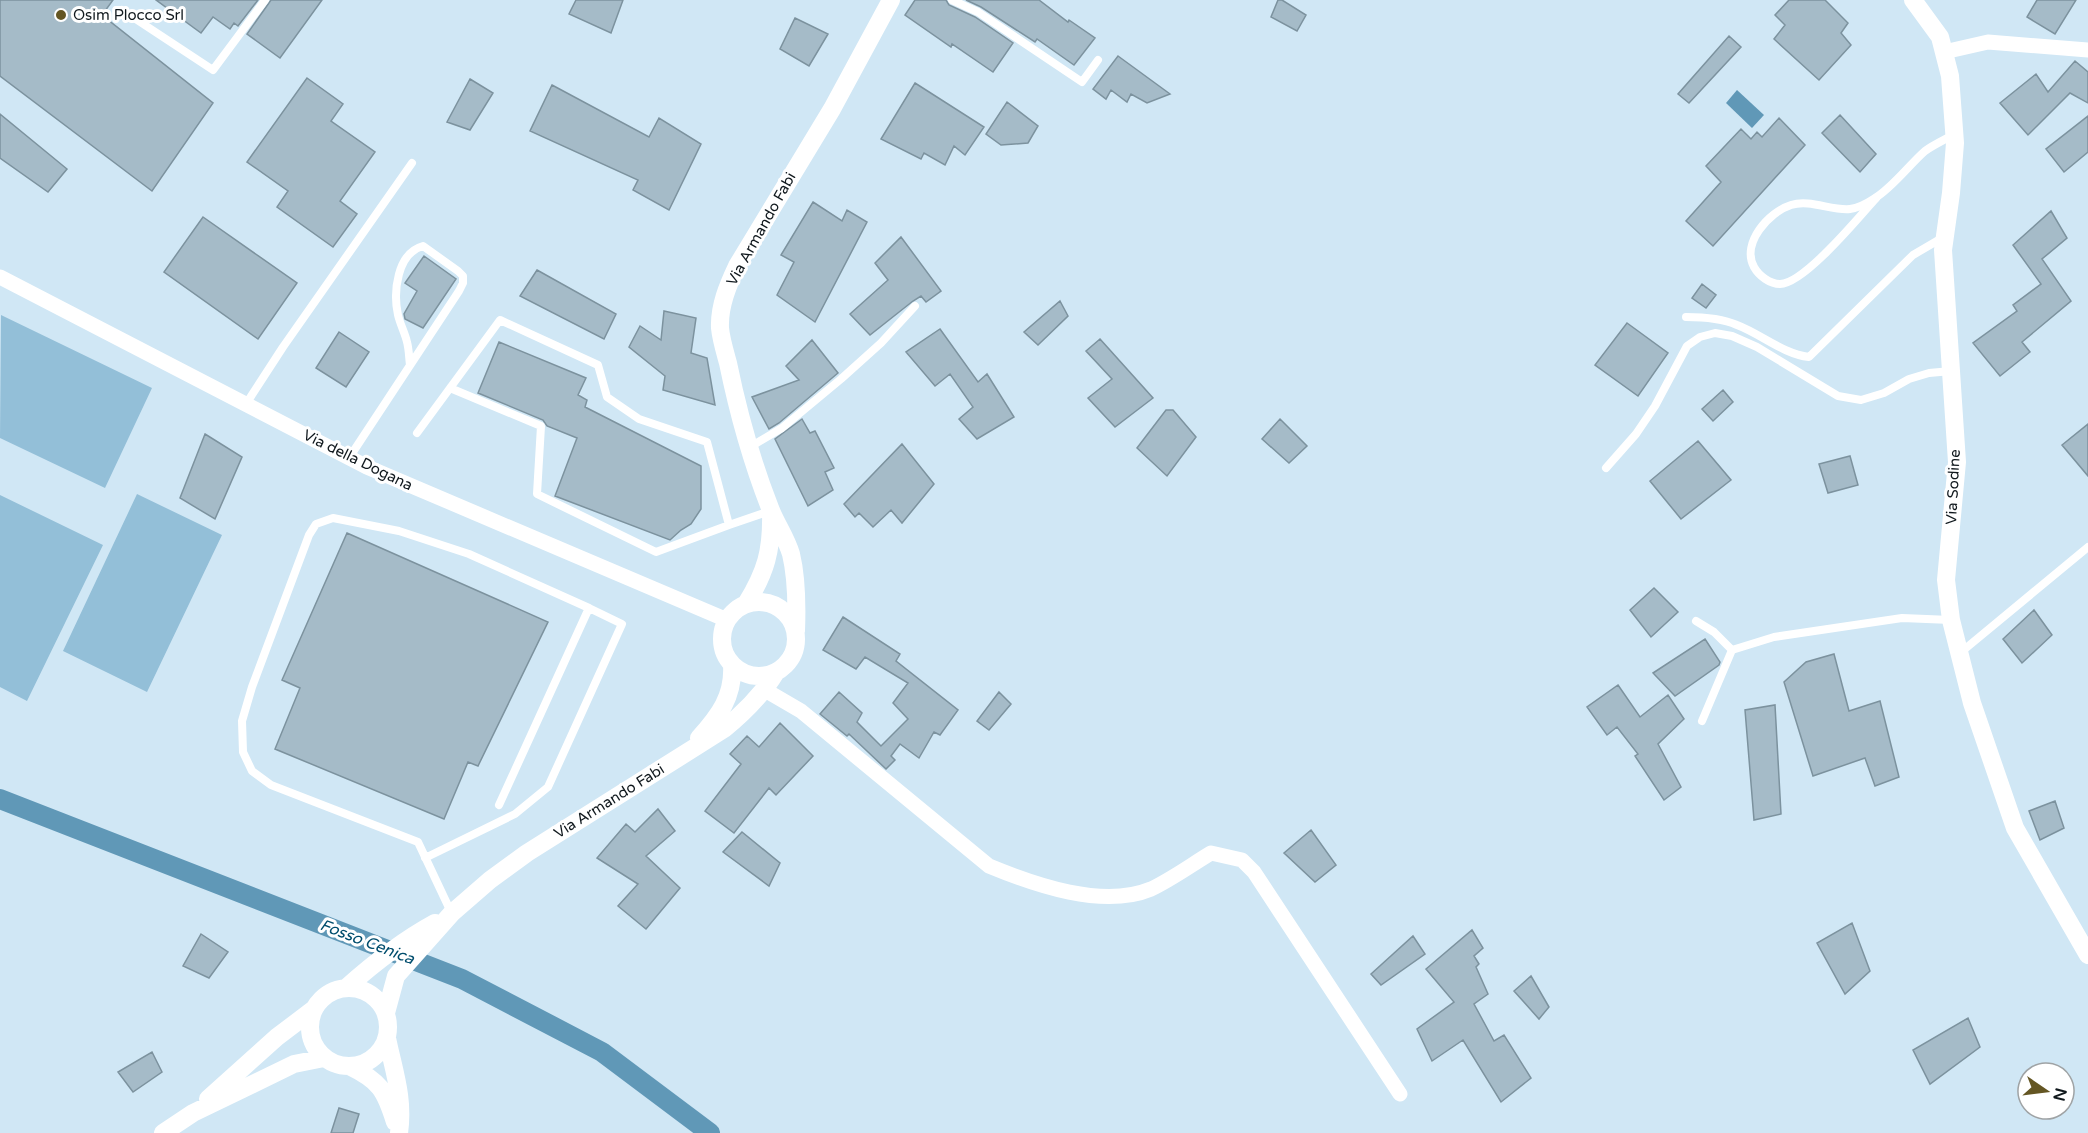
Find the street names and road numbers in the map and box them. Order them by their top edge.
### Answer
street label: Via Armando Fabi [722,169,800,289]
street label: Via della Dogana [300,426,416,494]
street label: Via Sodine [1942,449,1964,525]
street label: Via Armando Fabi [551,760,667,842]

